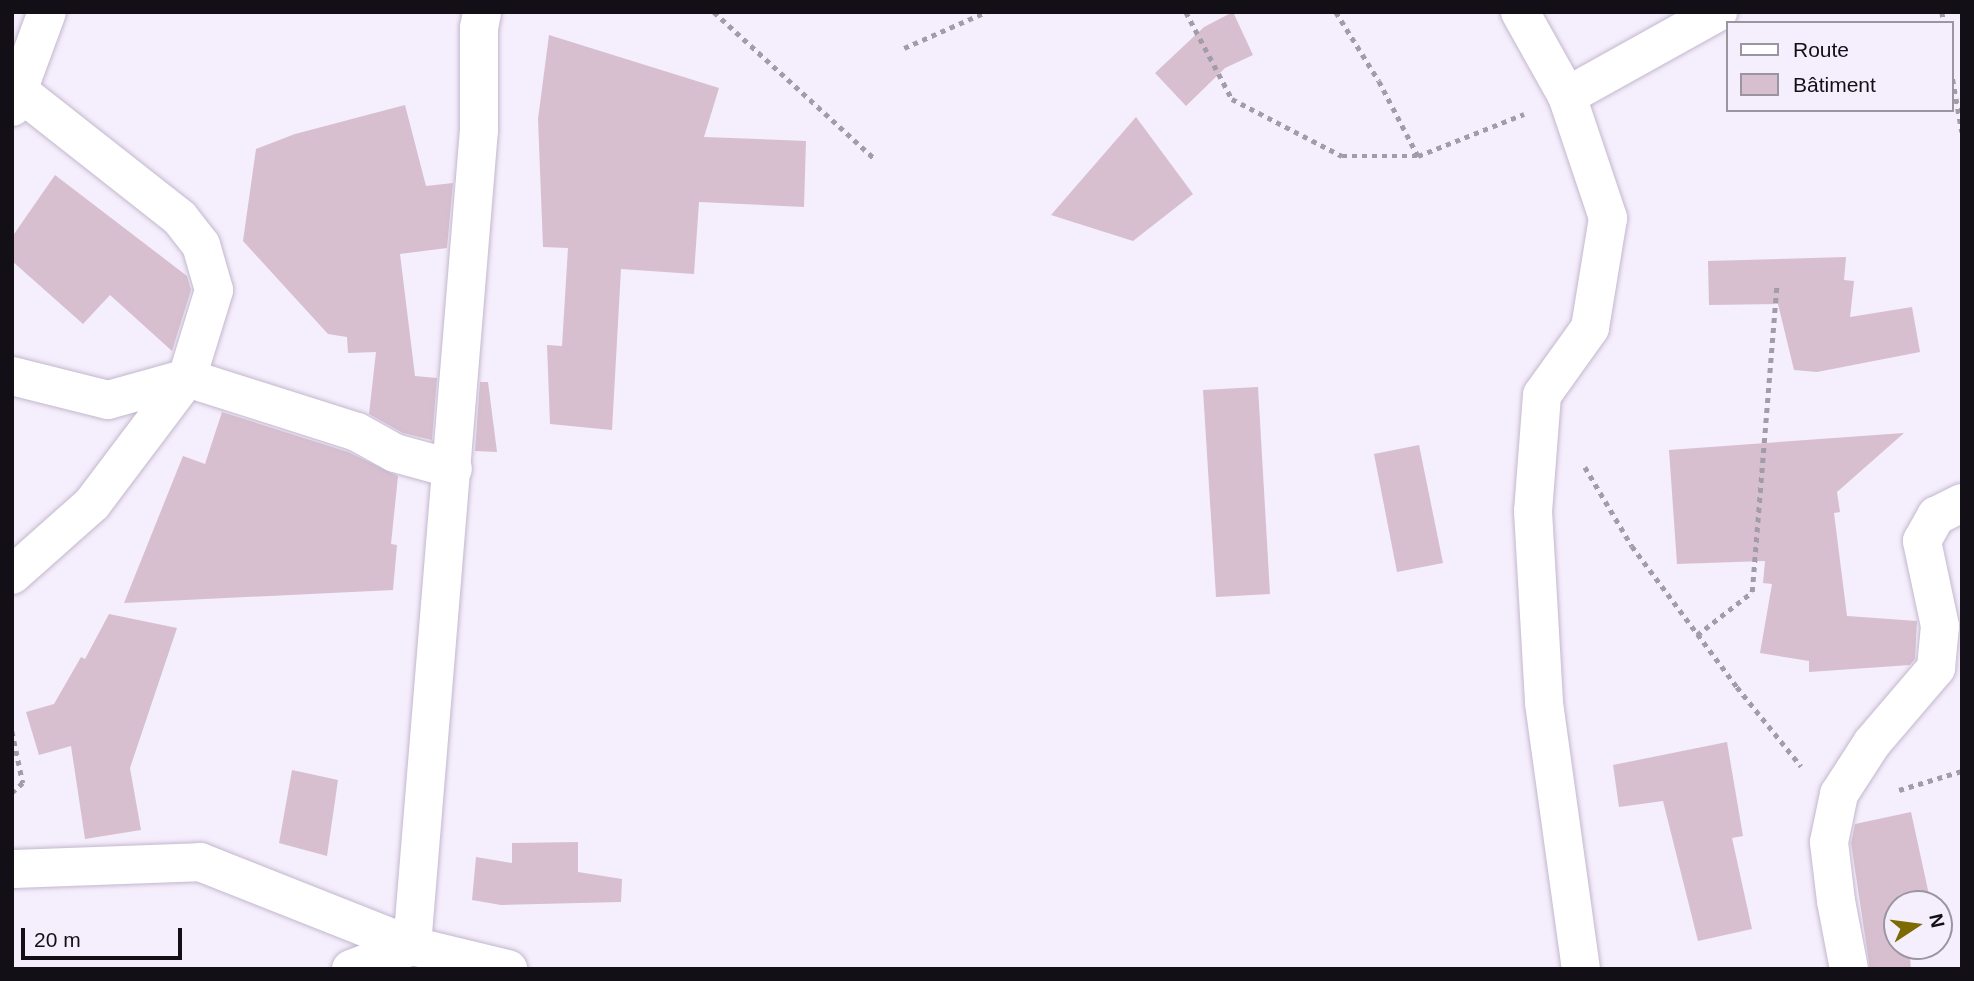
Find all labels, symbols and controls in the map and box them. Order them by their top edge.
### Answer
legend [1726,21,1953,112]
text: Route [1793,38,1849,61]
text: Bâtiment [1793,73,1876,96]
north arrow [1883,890,1953,960]
text: N [1925,912,1949,930]
scale bar [24,914,186,958]
text: 20 m [34,928,81,951]

